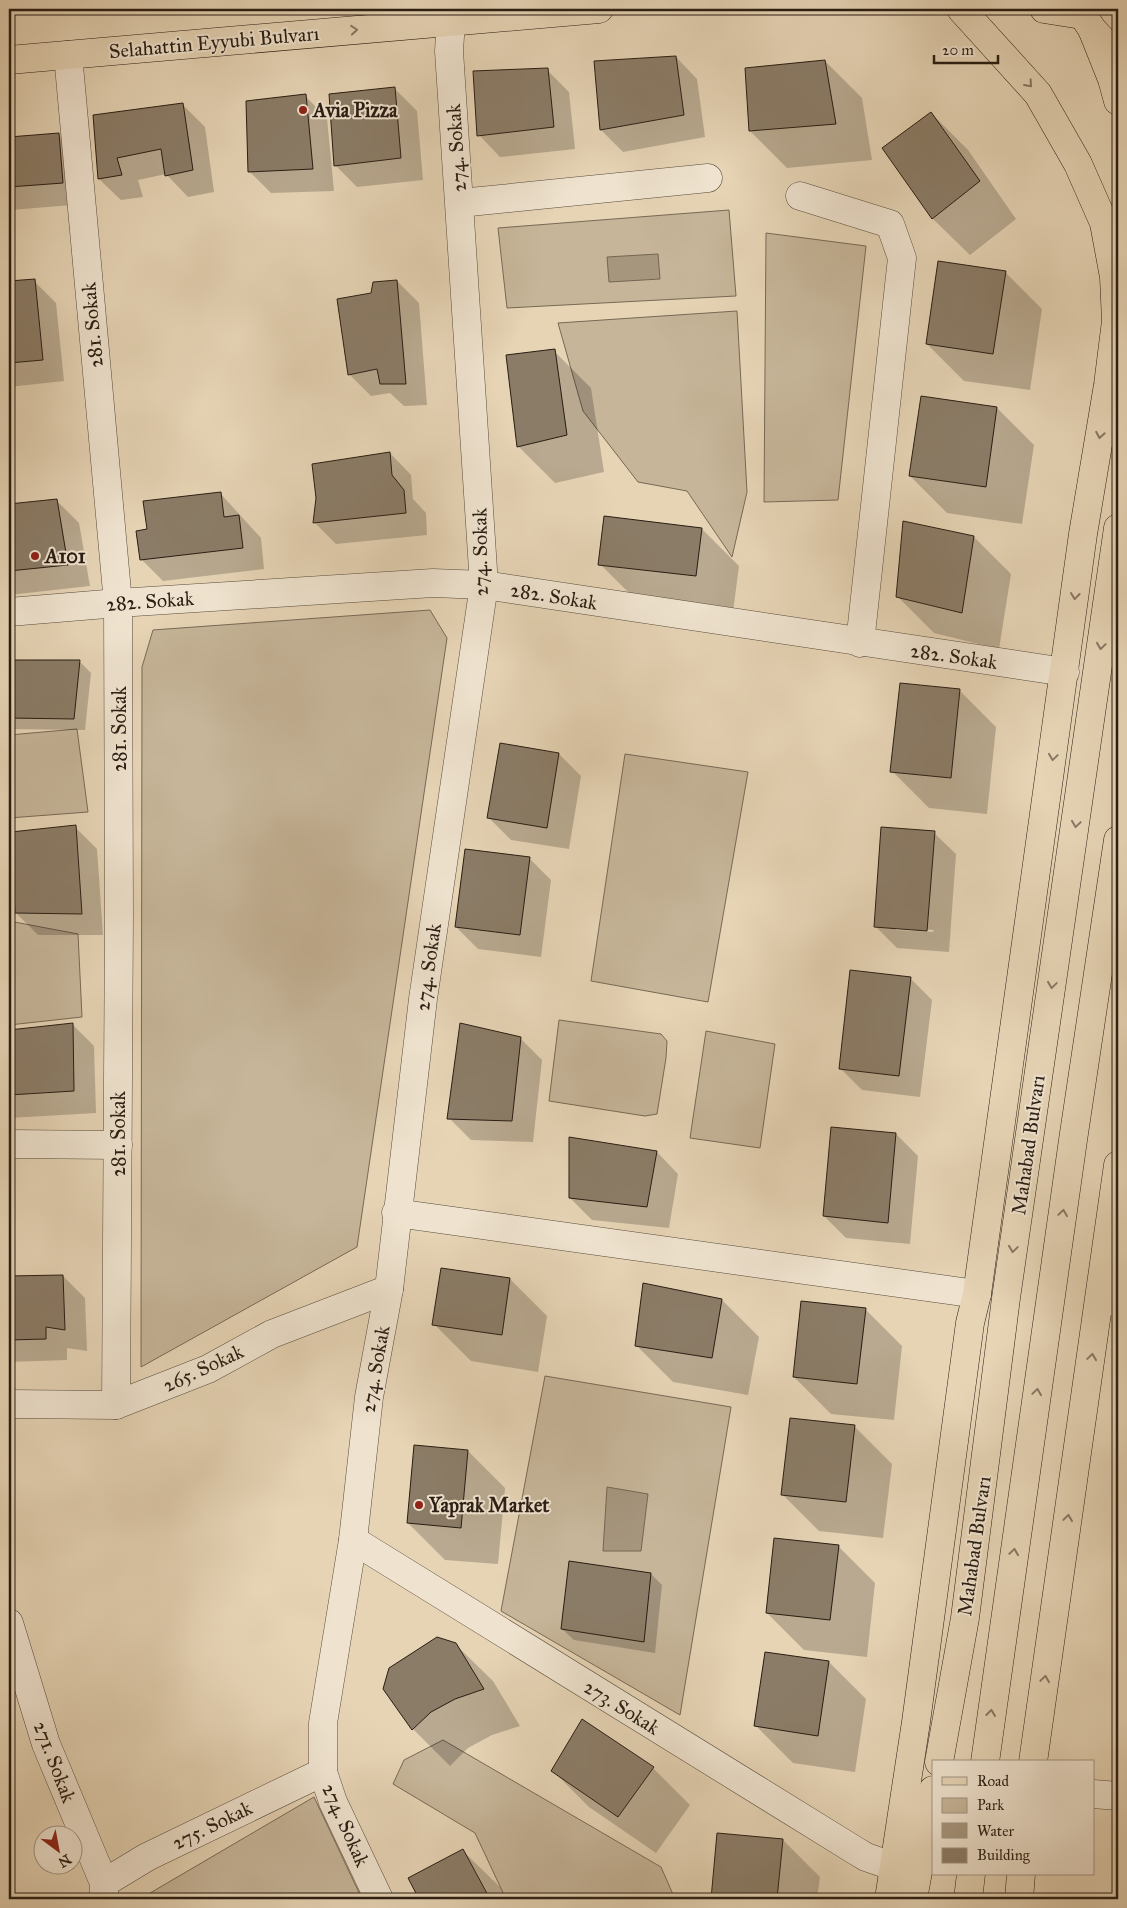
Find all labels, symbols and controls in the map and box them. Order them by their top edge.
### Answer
street label: Selahattin Eyyubi Bulvarı [108,21,321,63]
one-way arrow [350,25,358,36]
scale bar [934,32,998,64]
text: 20 m [942,41,974,59]
one-way arrow [1023,78,1032,87]
place label: Avia Pizza [311,98,398,122]
street label: 274. Sokak [441,102,471,193]
marker: Avia Pizza [297,104,309,116]
street label: 281. Sokak [76,281,108,369]
one-way arrow [1095,431,1105,439]
street label: 274. Sokak [467,507,493,596]
place label: A101 [43,544,86,568]
marker: A101 [29,550,41,562]
street label: 282. Sokak [509,577,600,615]
street label: 282. Sokak [105,586,195,616]
one-way arrow [1070,592,1081,600]
street label: 282. Sokak [909,638,1000,674]
one-way arrow [1097,642,1107,650]
street label: 281. Sokak [107,686,131,772]
one-way arrow [1048,753,1059,761]
one-way arrow [1071,820,1081,828]
street label: 274. Sokak [410,921,446,1012]
one-way arrow [1047,981,1058,989]
street label: Mahabad Bulvarı [1006,1073,1050,1217]
street label: 281. Sokak [106,1091,130,1177]
one-way arrow [1057,1209,1067,1218]
one-way arrow [1008,1246,1019,1254]
street label: 274. Sokak [356,1323,395,1415]
street label: 265. Sokak [159,1339,248,1397]
one-way arrow [1086,1353,1096,1362]
one-way arrow [1031,1387,1042,1395]
street label: Mahabad Bulvarı [952,1474,996,1618]
place label: Yaprak Market [428,1493,550,1518]
marker: Yaprak Market [413,1499,425,1511]
one-way arrow [1063,1514,1073,1522]
one-way arrow [1008,1548,1019,1556]
street label: 273. Sokak [580,1674,665,1740]
one-way arrow [1039,1675,1050,1683]
one-way arrow [985,1709,996,1717]
street label: 271. Sokak [29,1718,82,1807]
legend [932,1760,1094,1876]
text: Road [977,1772,1009,1790]
street label: 274. Sokak [317,1780,375,1871]
street label: 275. Sokak [168,1795,257,1855]
text: Park [977,1796,1004,1814]
text: Water [977,1822,1014,1840]
north arrow [32,1826,82,1876]
text: Building [977,1846,1031,1864]
text: N [55,1850,74,1871]

